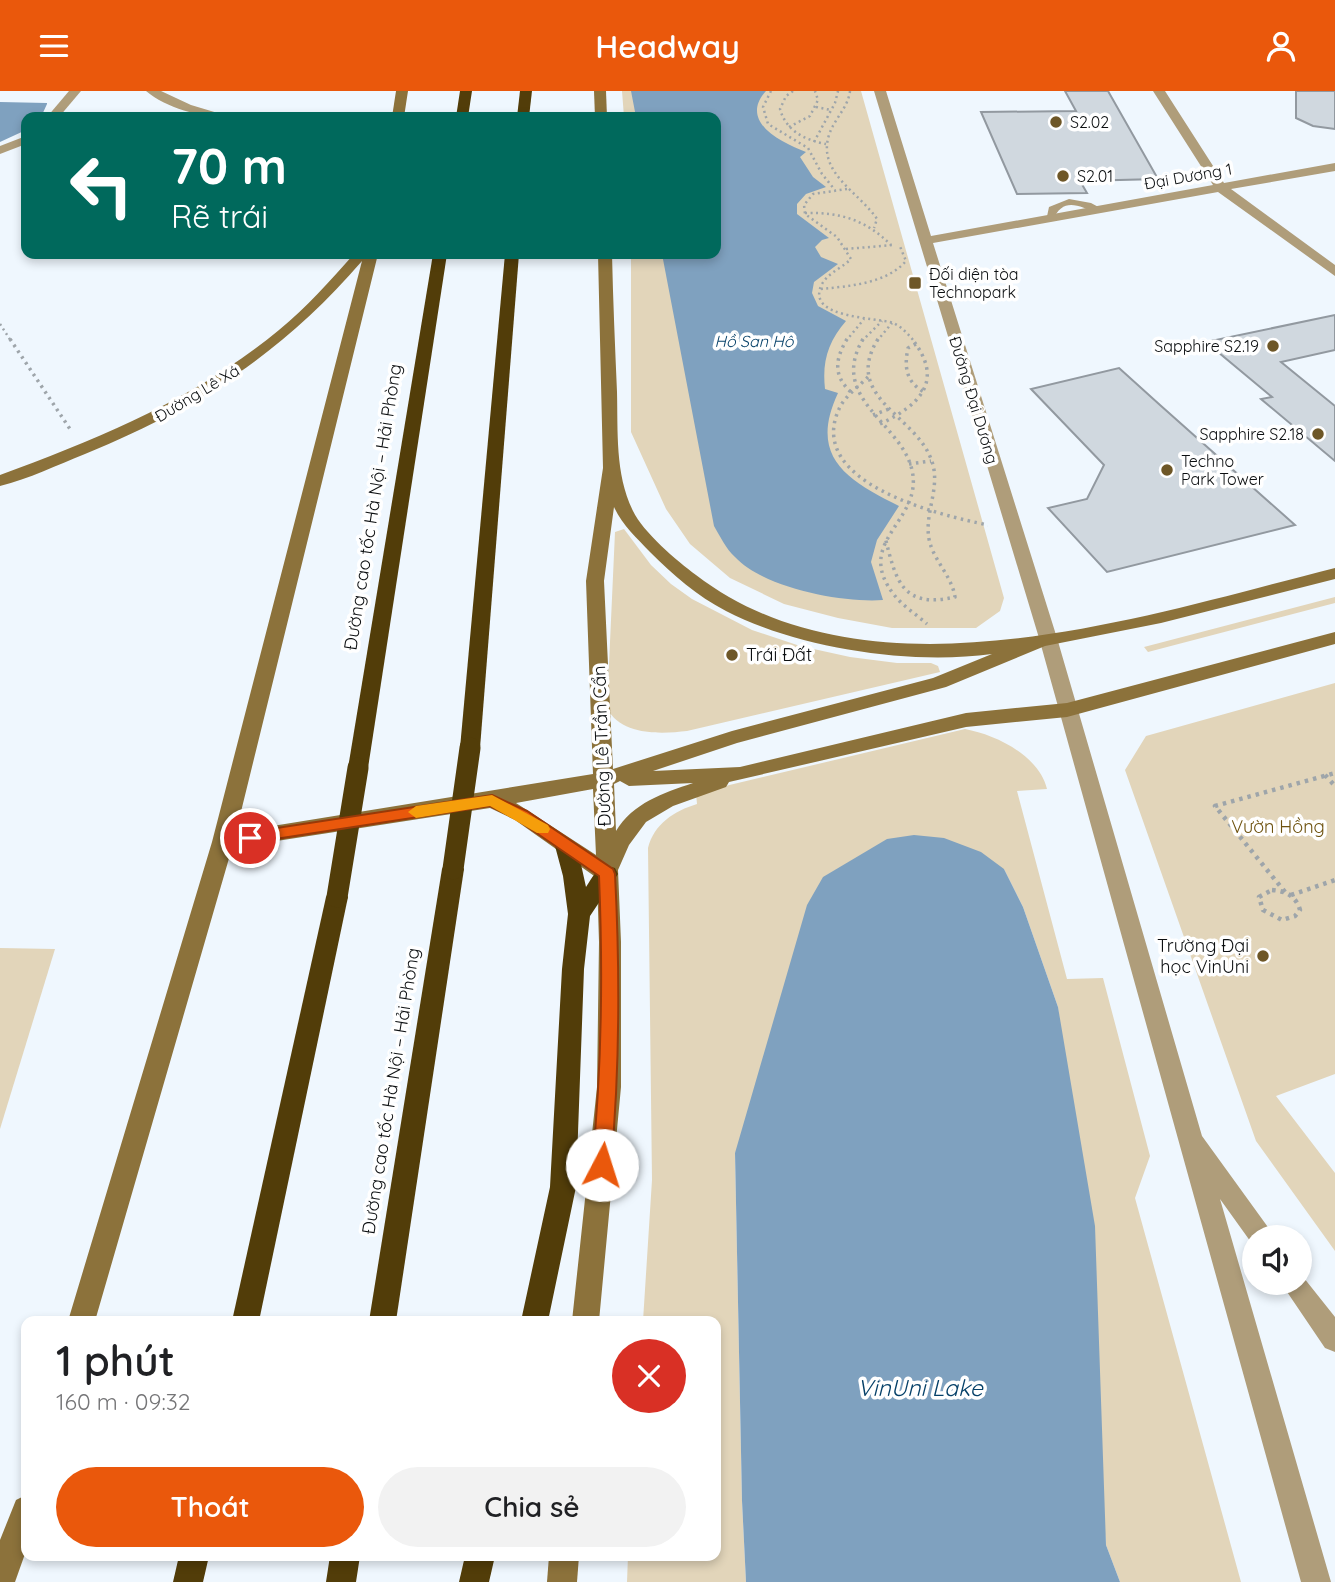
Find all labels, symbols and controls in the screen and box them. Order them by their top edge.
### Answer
text: Headway [595,26,740,66]
icon: menu [35,27,73,65]
icon: person [1262,27,1300,65]
place label: S2.02 [1070,112,1109,132]
marker: S2.02 [1048,114,1064,130]
text: 70 m [171,135,287,196]
icon: left [56,140,147,231]
street label: Đại Dương 1 [1143,158,1233,194]
place label: S2.01 [1077,166,1113,186]
marker: S2.01 [1055,168,1071,184]
text: Rẽ trái [171,196,268,236]
place label: Đối diện tòa Technopark [929,264,1019,302]
marker: Đối diện tòa Technopark [907,275,923,291]
water label: Hồ San Hô [714,331,795,351]
street label: Đường Đại Dương [945,334,1003,466]
place label: Sapphire S2.19 [1154,336,1259,356]
marker: Sapphire S2.19 [1265,338,1281,354]
street label: Đường Lê Xá [151,360,243,426]
street label: Đường cao tốc Hà Nội – Hải Phòng [339,362,407,652]
place label: Sapphire S2.18 [1200,424,1304,444]
marker: Sapphire S2.18 [1310,426,1326,442]
place label: Techno Park Tower [1181,451,1264,489]
marker: Techno Park Tower [1159,462,1175,478]
place label: Trái Đất [746,643,812,666]
marker: Trái Đất [724,647,740,663]
street label: Đường Lê Trần Cẩn [587,665,616,827]
pin [220,808,280,868]
park label: Vườn Hồng [1231,815,1325,838]
icon: arrive [231,819,269,857]
place label: Trường Đại học VinUni [1157,934,1249,978]
street label: Đường cao tốc Hà Nội – Hải Phòng [357,946,425,1236]
marker: Trường Đại học VinUni [1255,948,1271,964]
position arrow [565,1128,639,1202]
map controls [1242,1225,1312,1295]
button: sound [1242,1225,1312,1295]
text: 1 phút [56,1334,175,1387]
button: close [612,1339,686,1413]
water label: VinUni Lake [857,1373,984,1402]
text: 160 m · 09:32 [56,1387,190,1416]
button: Thoát [56,1467,364,1547]
button: Chia sẻ [378,1467,686,1547]

